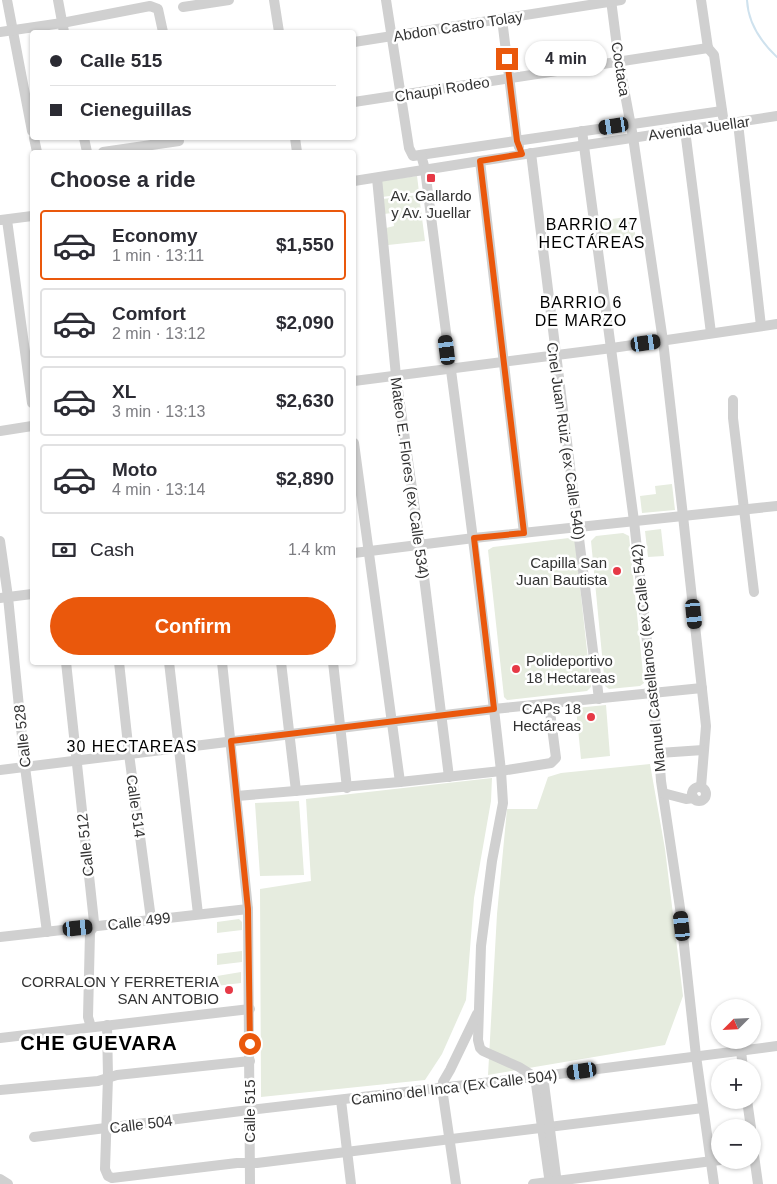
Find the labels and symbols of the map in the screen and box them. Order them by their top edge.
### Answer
street label: Abdon Castro Tolay [392,7,524,45]
street label: Coctaca [608,40,634,98]
callout: 4 min [524,42,607,76]
route end [496,48,518,70]
street label: Chaupi Rodeo [393,73,491,105]
street label: Avenida Juellar [647,112,751,144]
car [598,116,629,136]
marker: Av. Gallardo y Av. Juellar [425,172,437,184]
place label: Av. Gallardo y Av. Juellar [390,187,472,221]
district label: BARRIO 47 HECTÁREAS [539,216,645,251]
district label: BARRIO 6 DE MARZO [535,294,627,329]
car [630,333,661,353]
car [437,334,456,366]
street label: Cnel Juan Ruiz (ex Calle 540) [544,341,588,541]
street label: Mateo E. Flores (ex Calle 534) [387,376,433,580]
street label: Manuel Castellanos (ex Calle 542) [628,543,668,773]
place label: Capilla San Juan Bautista [516,554,608,588]
marker: Capilla San Juan Bautista [611,565,623,577]
car [684,598,703,630]
place label: Polideportivo 18 Hectareas [526,652,615,686]
marker: Polideportivo 18 Hectareas [510,663,522,675]
place label: CAPs 18 Hectáreas [513,700,581,734]
street label: Calle 528 [10,704,34,768]
marker: CAPs 18 Hectáreas [585,711,597,723]
district label: 30 HECTAREAS [67,738,197,755]
street label: Calle 514 [123,773,149,839]
street label: Calle 512 [73,813,97,877]
street label: Calle 499 [107,909,171,933]
car [672,910,691,942]
car [62,919,93,937]
place label: CORRALON Y FERRETERIA SAN ANTOBIO [21,973,219,1007]
marker: CORRALON Y FERRETERIA SAN ANTOBIO [223,984,235,996]
north arrow [711,999,761,1049]
district label: CHE GUEVARA [20,1032,178,1054]
route start [239,1033,261,1055]
car [566,1061,597,1081]
street label: Camino del Inca (Ex Calle 504) [350,1066,558,1108]
street label: Calle 515 [241,1079,258,1143]
street label: Calle 504 [109,1112,173,1136]

